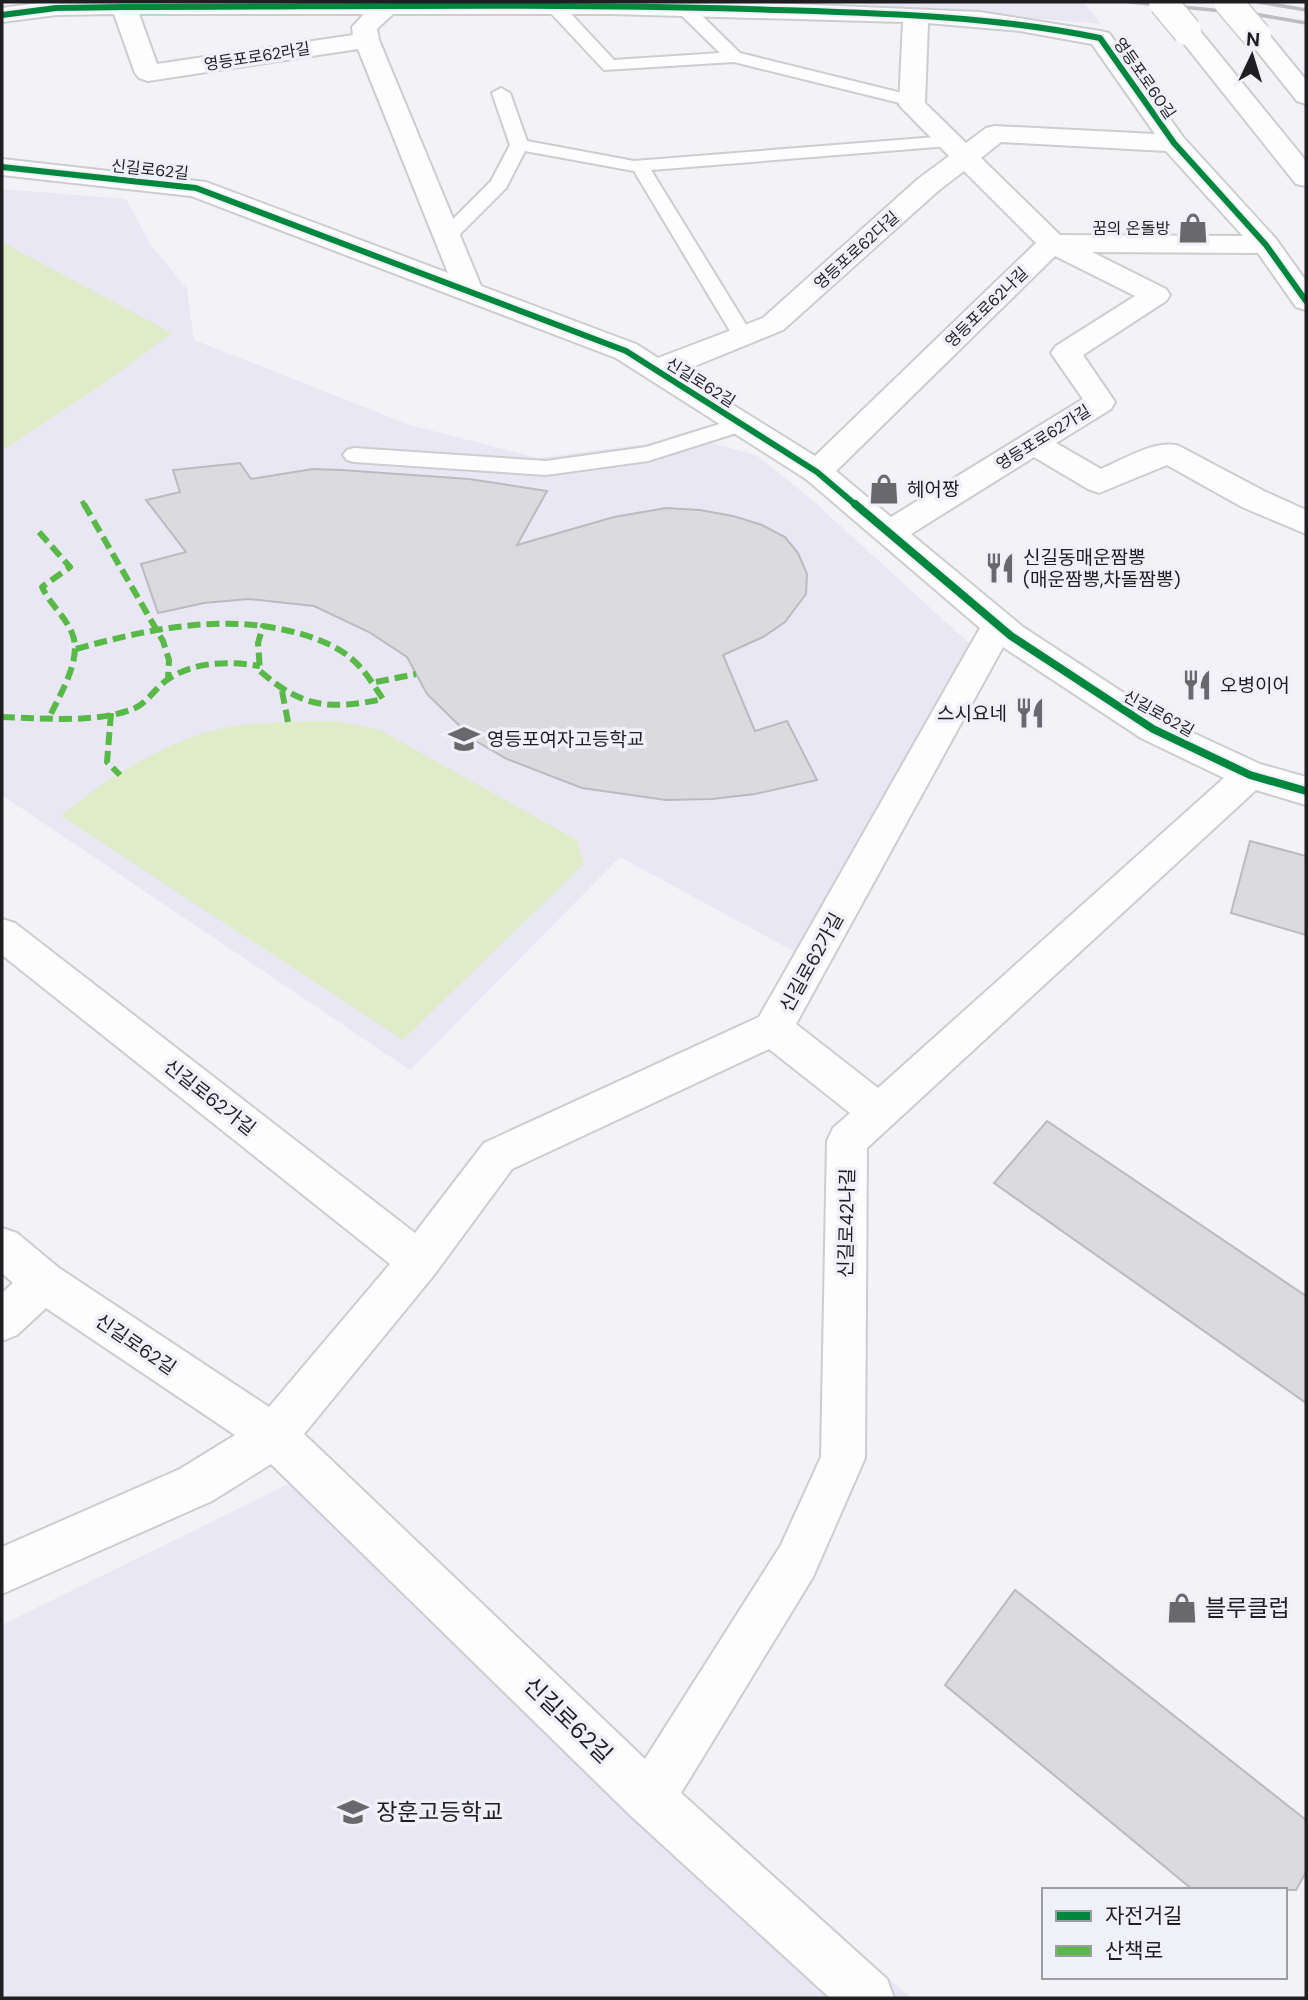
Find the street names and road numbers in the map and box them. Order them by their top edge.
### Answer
street label: 영등포로60길 [1109,34,1180,123]
street label: 영등포로62라길 [203,38,312,75]
street label: 신길로62길 [110,155,190,184]
street label: 영등포로62다길 [809,207,903,294]
street label: 영등포로62나길 [941,263,1032,352]
street label: 신길로62길 [662,353,739,412]
street label: 영등포로62가길 [992,400,1094,475]
street label: 신길로62길 [1120,685,1198,741]
street label: 신길로62가길 [774,908,849,1016]
street label: 신길로62가길 [159,1054,261,1141]
street label: 신길로42나길 [833,1168,860,1278]
street label: 신길로62길 [90,1308,181,1381]
street label: 신길로62길 [517,1670,619,1770]

